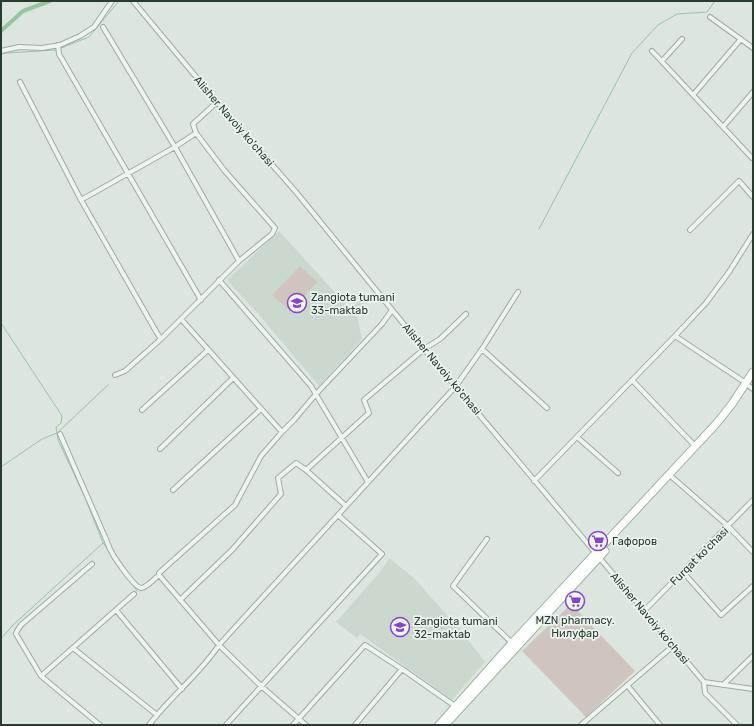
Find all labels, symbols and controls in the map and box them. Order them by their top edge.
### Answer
street label: Alisher Navoiy ko'chasi [191,74,276,169]
place label: Zangiota tumani 33-maktab [311,291,395,317]
school or university icon: Zangiota tumani 33-maktab [286,292,308,314]
street label: Alisher Navoiy ko'chasi [400,321,484,418]
street label: Furqat ko'chasi [667,524,731,588]
supermarket icon: Гафоров [587,530,609,552]
place label: Гафоров [612,535,657,548]
street label: Alisher Navoiy ko'chasi [608,570,692,667]
supermarket icon: MZN pharmacy. Нилуфар [564,590,586,612]
place label: MZN pharmacy. Нилуфар [535,614,615,640]
place label: Zangiota tumani 32-maktab [414,615,498,641]
school or university icon: Zangiota tumani 32-maktab [389,616,411,638]

